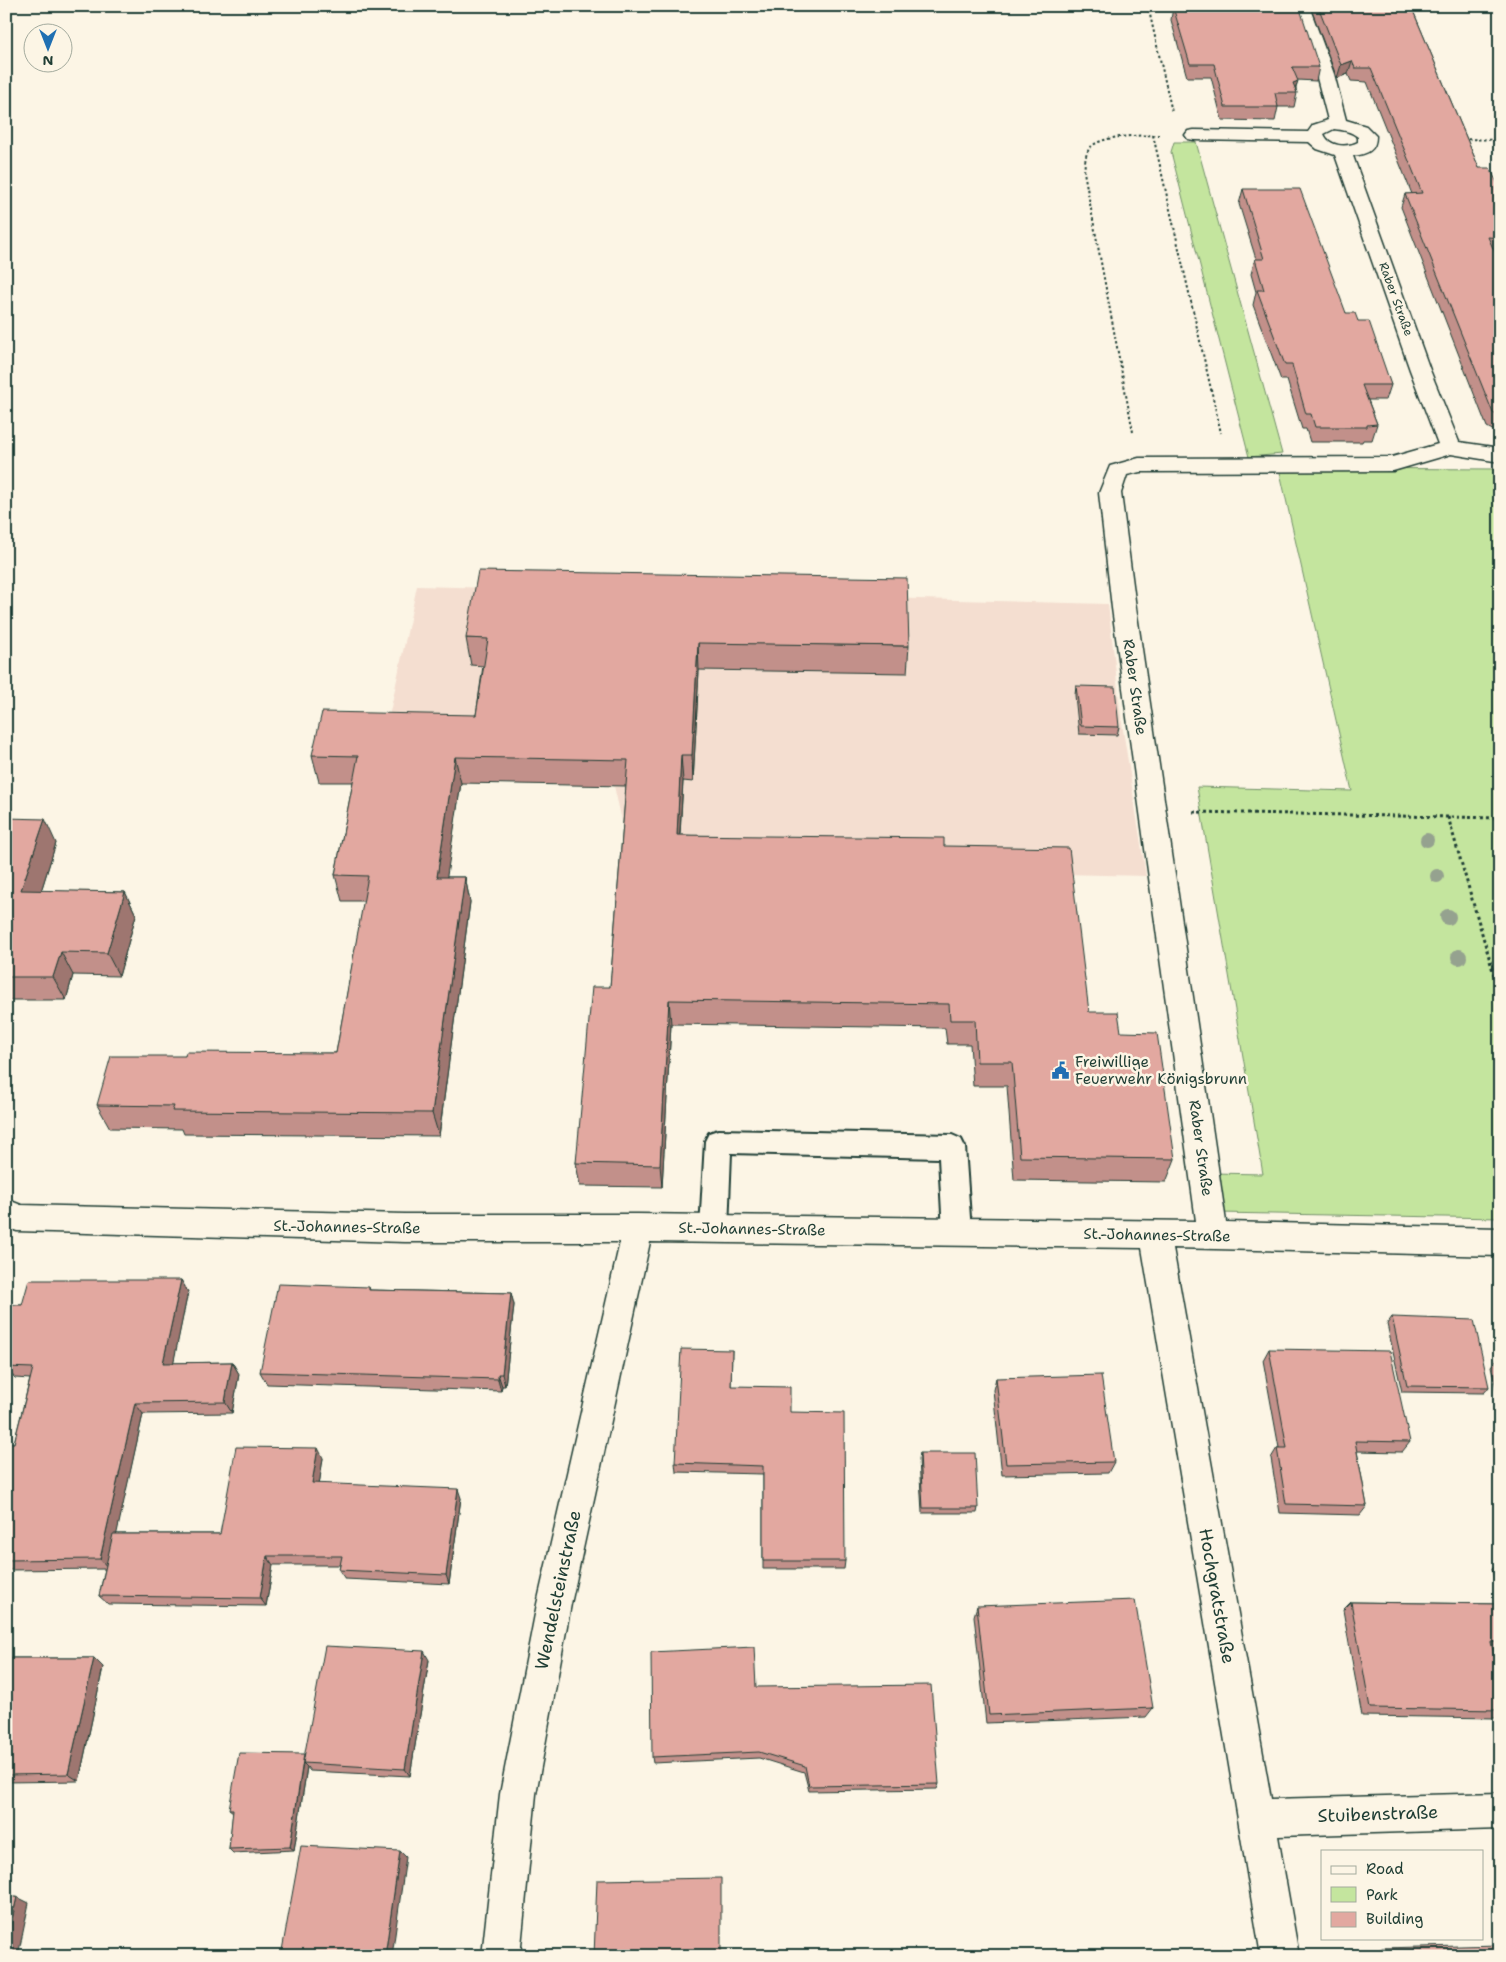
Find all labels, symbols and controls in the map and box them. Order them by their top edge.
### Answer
north arrow [22,22,72,72]
text: N [42,52,54,70]
street label: Raber Straße [1375,260,1417,338]
street label: Raber Straße [1118,638,1152,736]
place label: Freiwillige Feuerwehr Königsbrunn [1075,1052,1247,1089]
public building icon: Freiwillige Feuerwehr Königsbrunn [1051,1061,1071,1081]
street label: Raber Straße [1184,1099,1218,1197]
street label: St.-Johannes-Straße [273,1216,421,1238]
street label: St.-Johannes-Straße [678,1218,826,1240]
street label: St.-Johannes-Straße [1083,1224,1231,1246]
street label: Wendelsteinstraße [529,1508,587,1672]
street label: Hochgratstraße [1193,1526,1241,1666]
street label: Stuibenstraße [1317,1800,1439,1828]
legend [1321,1850,1484,1940]
text: Road [1366,1859,1404,1879]
text: Park [1366,1885,1398,1905]
text: Building [1366,1909,1423,1929]

